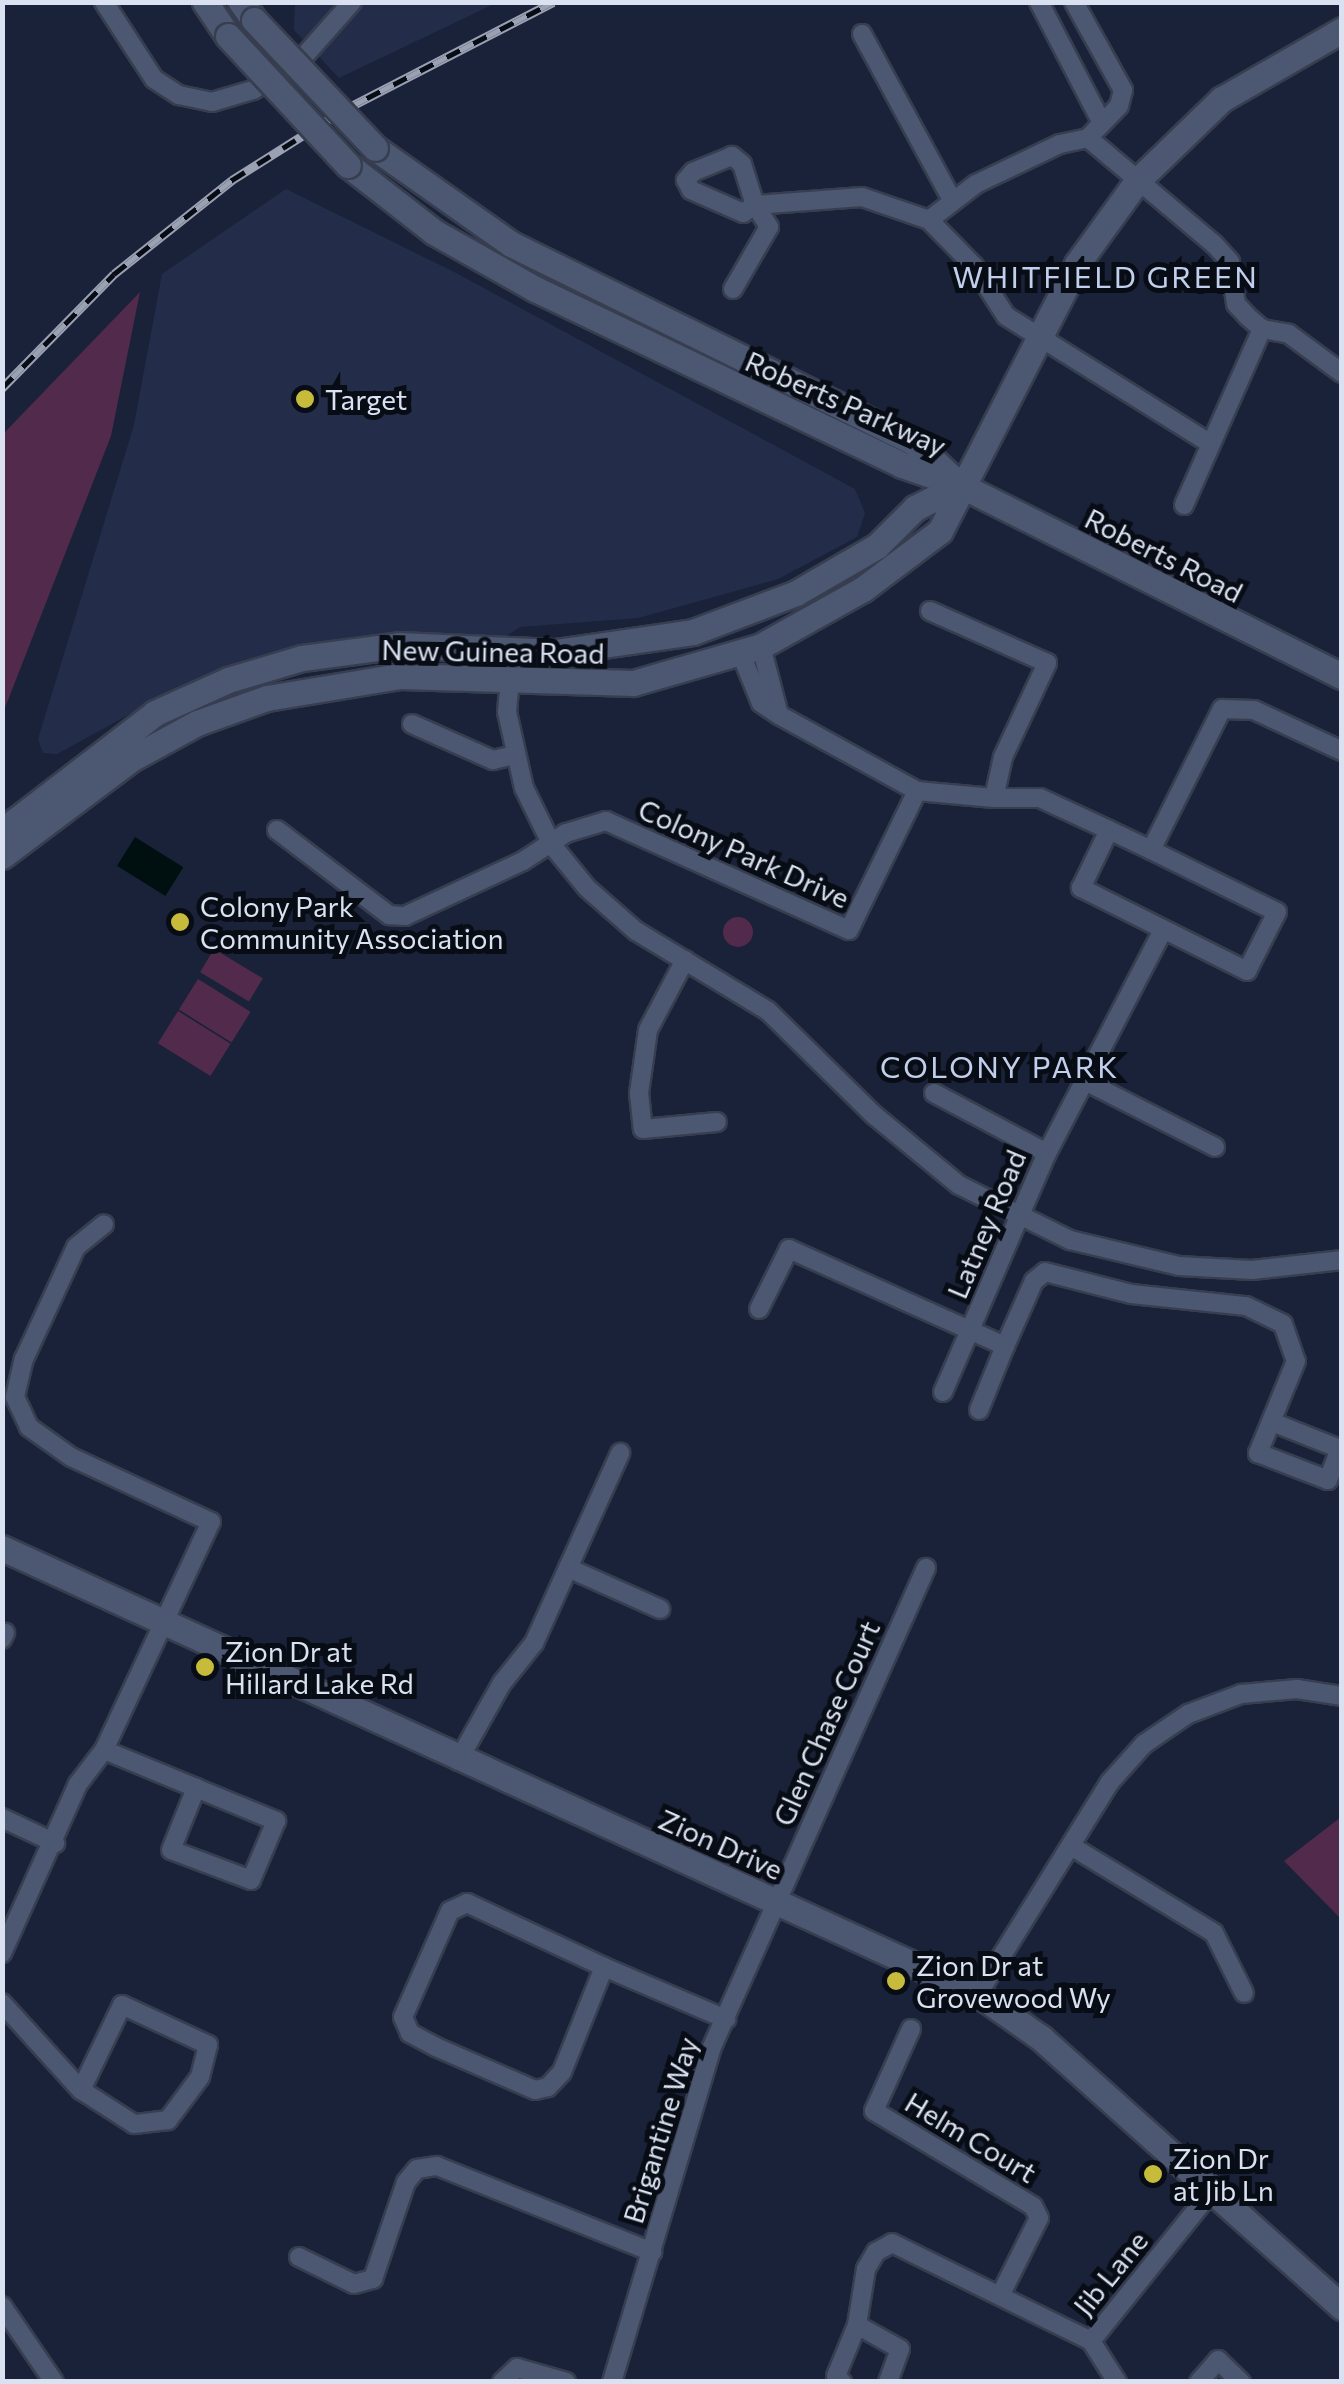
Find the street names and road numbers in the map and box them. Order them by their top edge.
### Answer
street label: Roberts Parkway [740,344,952,462]
street label: Roberts Road [1080,501,1248,609]
street label: New Guinea Road [381,632,605,670]
street label: Colony Park Drive [634,792,854,914]
street label: Latney Road [940,1145,1032,1303]
street label: Glen Chase Court [766,1615,886,1831]
street label: Zion Drive [654,1802,788,1886]
street label: Brigantine Way [616,2033,704,2227]
street label: Helm Court [899,2085,1043,2189]
street label: Jib Lane [1066,2224,1154,2322]

